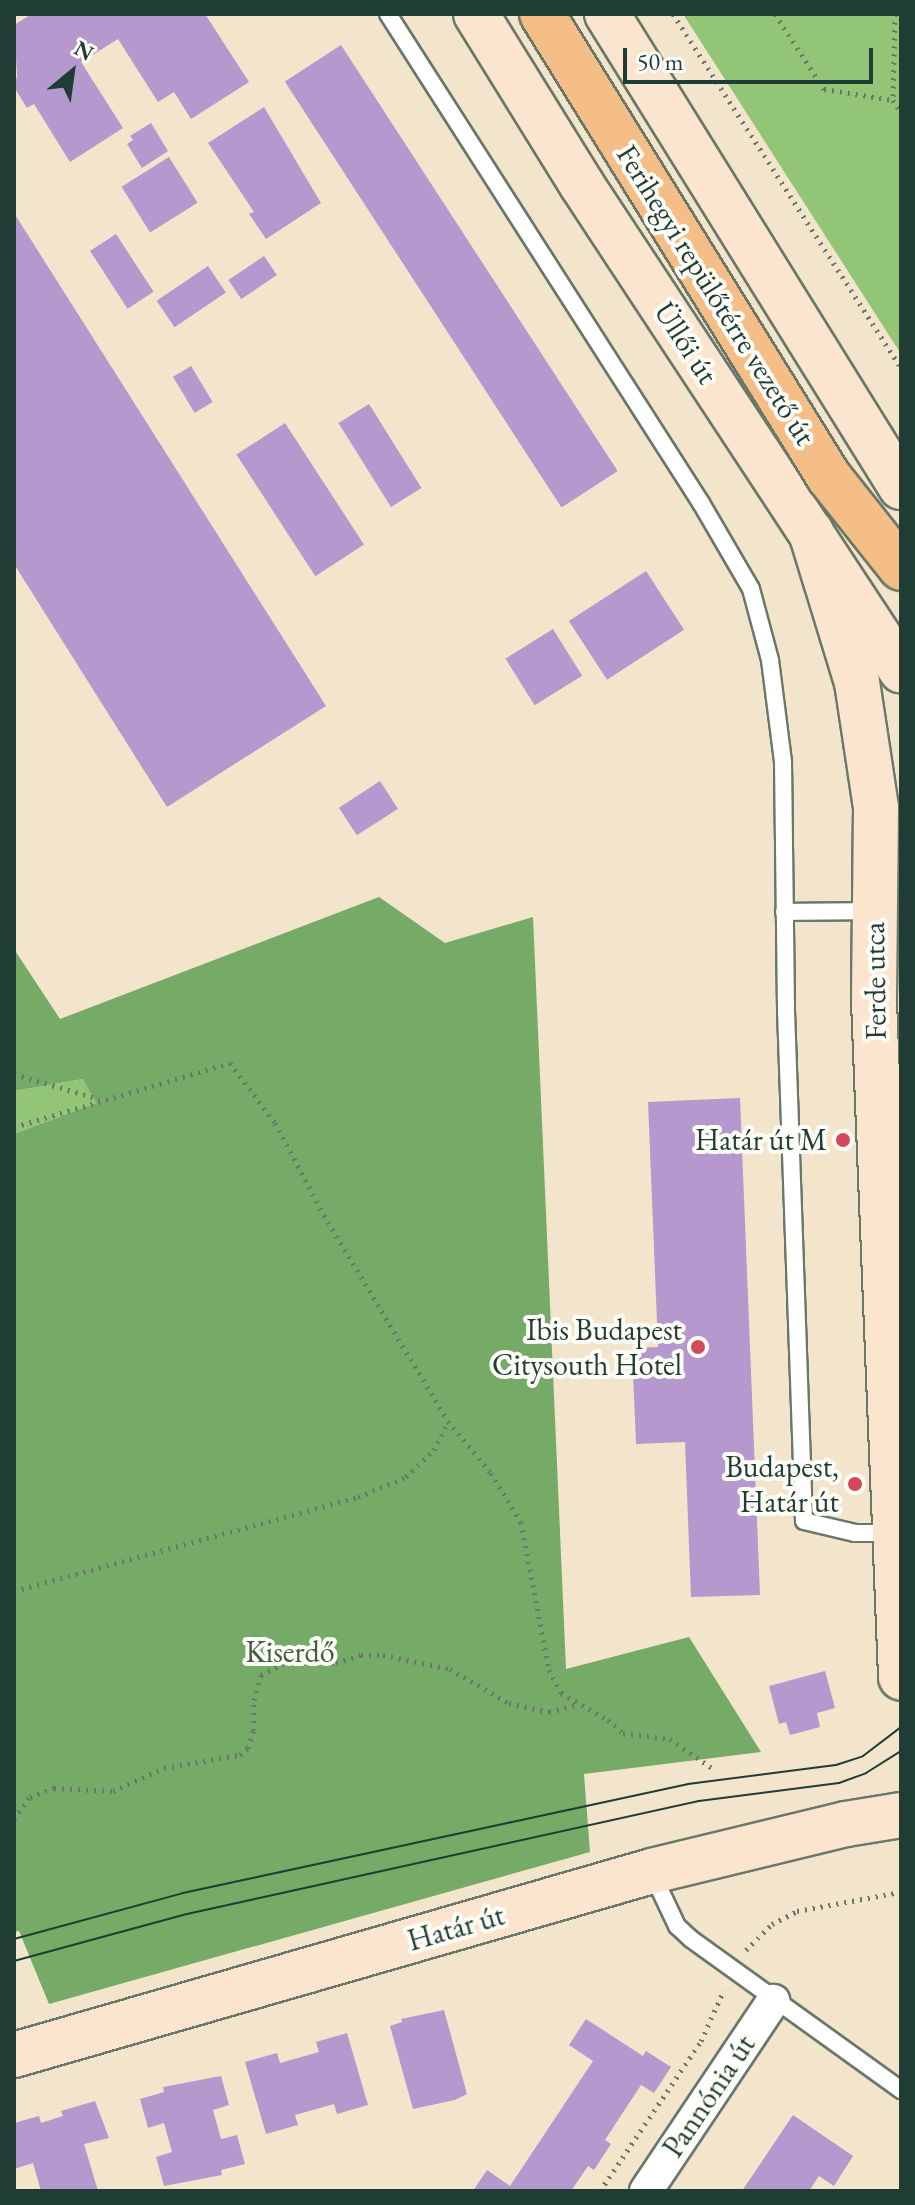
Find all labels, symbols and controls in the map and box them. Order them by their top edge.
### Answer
north arrow [32,32,112,112]
scale bar [627,32,877,82]
text: N [69,34,99,68]
text: 50 m [637,46,684,77]
street label: Ferihegyi repülőtérre vezető út [609,138,823,452]
street label: Üllői út [646,295,726,391]
street label: Ferde utca [856,922,894,1040]
place label: Határ út M [695,1122,827,1158]
marker: Határ út M [834,1131,852,1149]
place label: Ibis Budapest Citysouth Hotel [492,1312,682,1382]
marker: Ibis Budapest Citysouth Hotel [689,1338,707,1356]
place label: Budapest, Határ út [725,1449,839,1520]
marker: Budapest, Határ út [846,1475,864,1493]
park label: Kiserdő [245,1634,335,1670]
street label: Határ út [403,1897,509,1959]
street label: Pannónia út [655,2028,763,2164]

